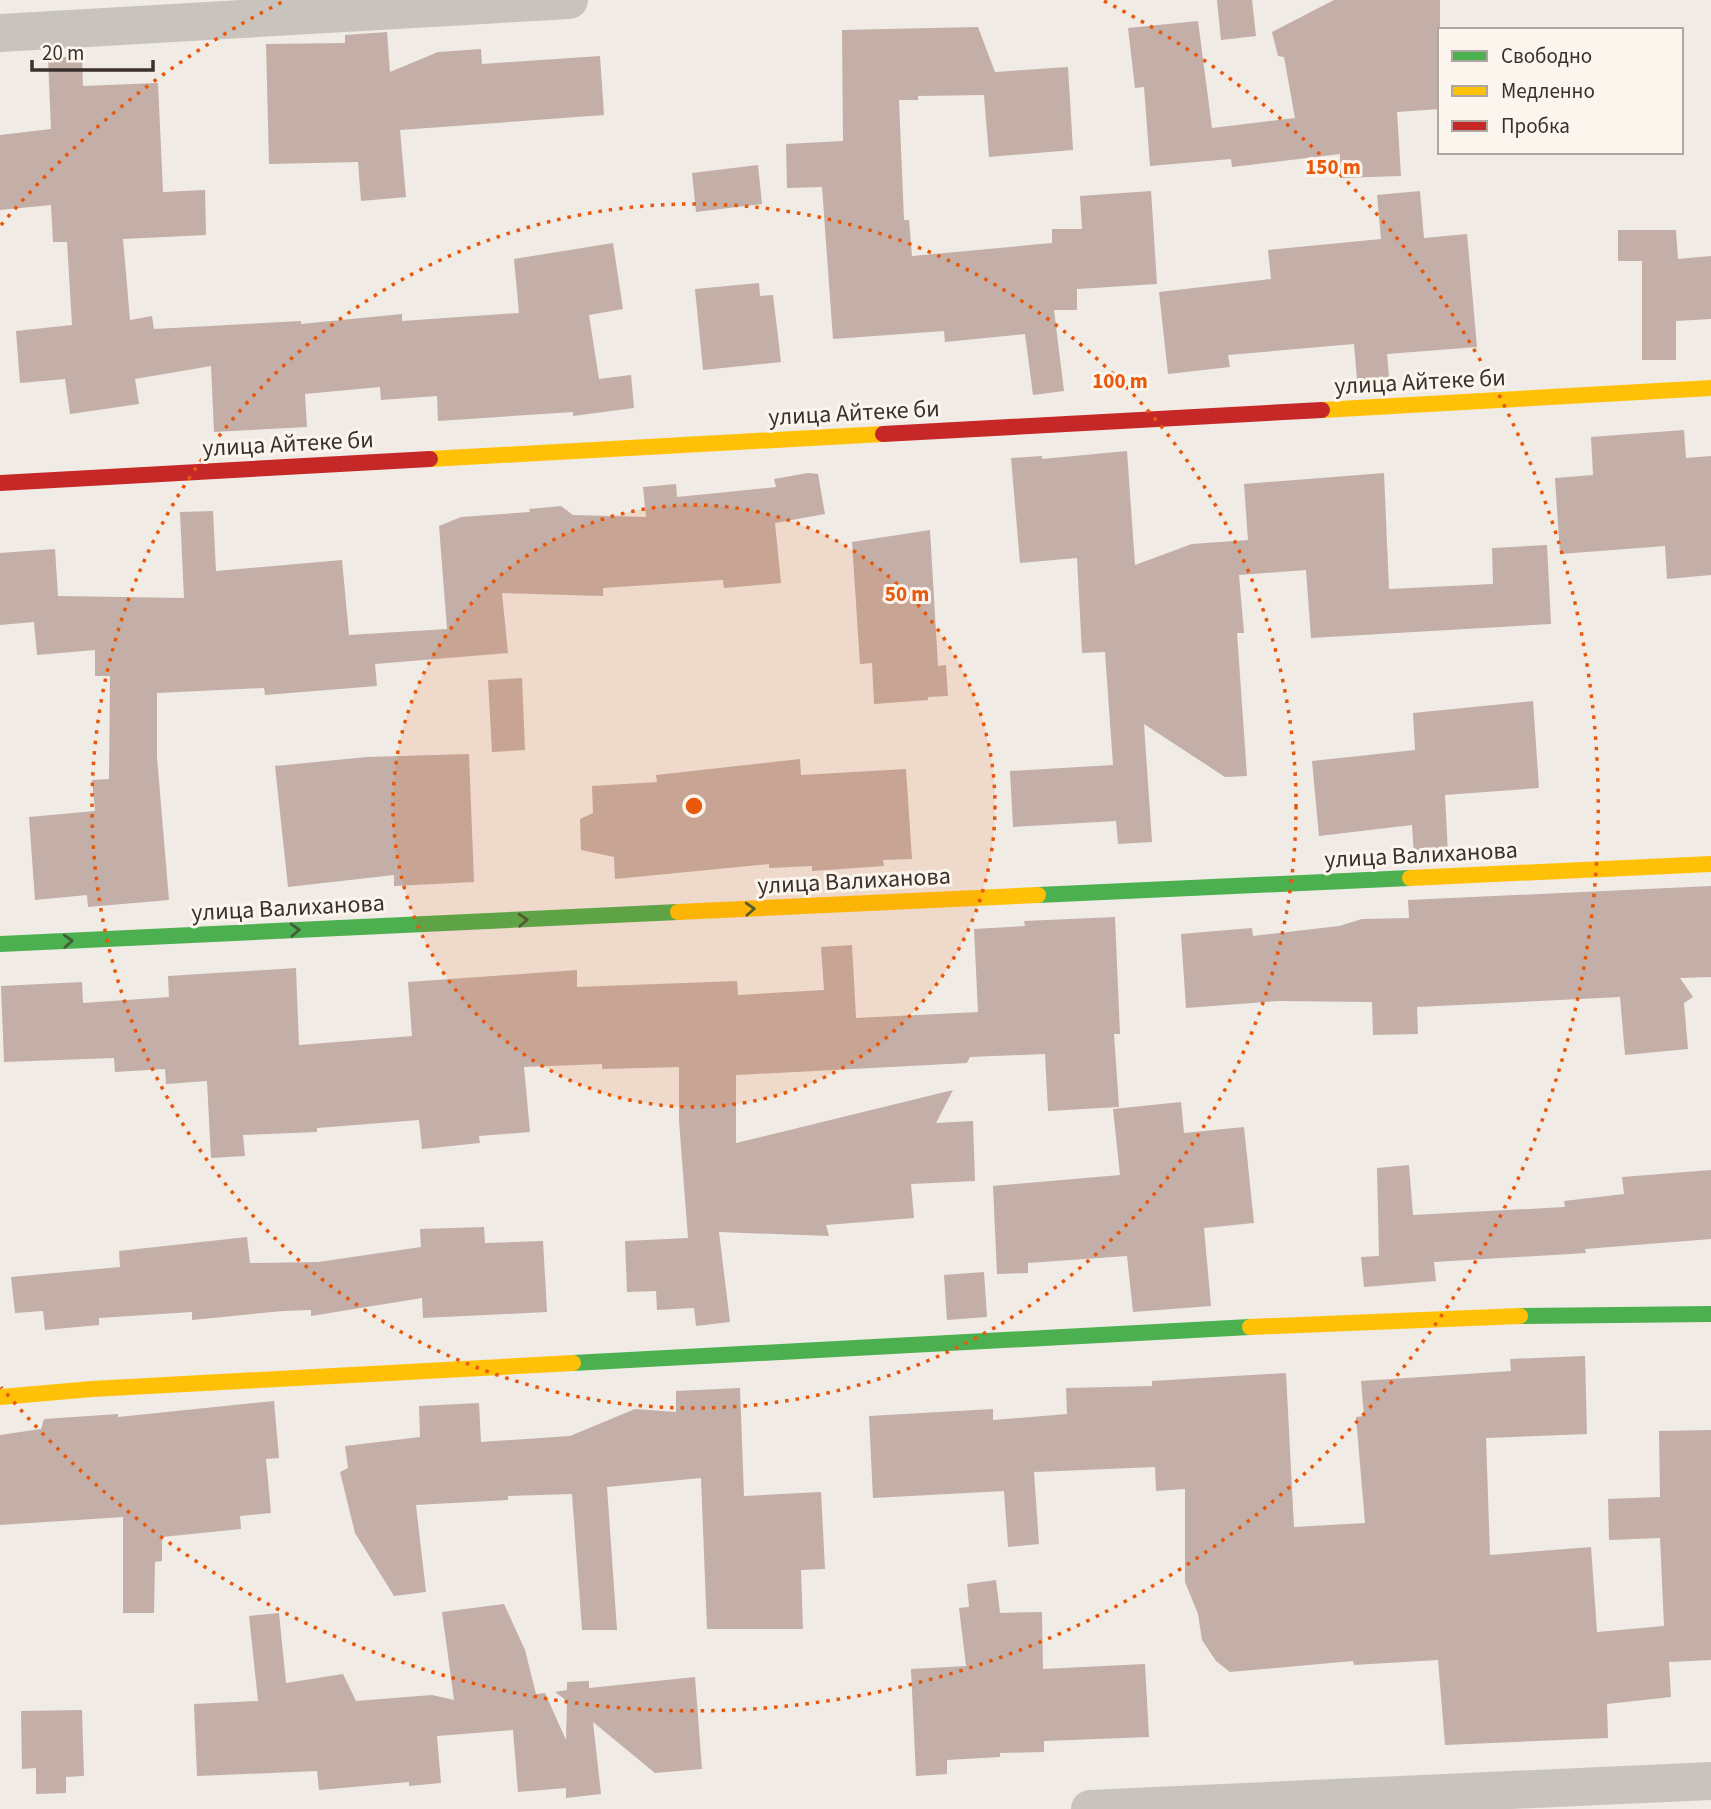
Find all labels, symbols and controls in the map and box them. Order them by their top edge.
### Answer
scale bar [32,28,152,72]
legend [1438,28,1683,154]
text: 20 m [42,38,84,68]
text: Свободно [1501,41,1592,71]
text: Медленно [1501,76,1595,106]
text: Пробка [1501,111,1570,141]
text: 150 m [1305,152,1361,182]
street label: улица Айтеке би [1333,360,1507,404]
text: 100 m [1092,366,1148,396]
street label: улица Айтеке би [767,391,941,435]
street label: улица Айтеке би [201,422,375,466]
text: 50 m [885,579,929,609]
centre of rings [682,794,706,818]
street label: улица Валиханова [1323,832,1519,878]
street label: улица Валиханова [756,858,952,904]
street label: улица Валиханова [190,885,386,931]
one-way arrow [745,902,756,917]
one-way arrow [517,912,528,927]
one-way arrow [290,923,301,938]
one-way arrow [63,934,74,949]

